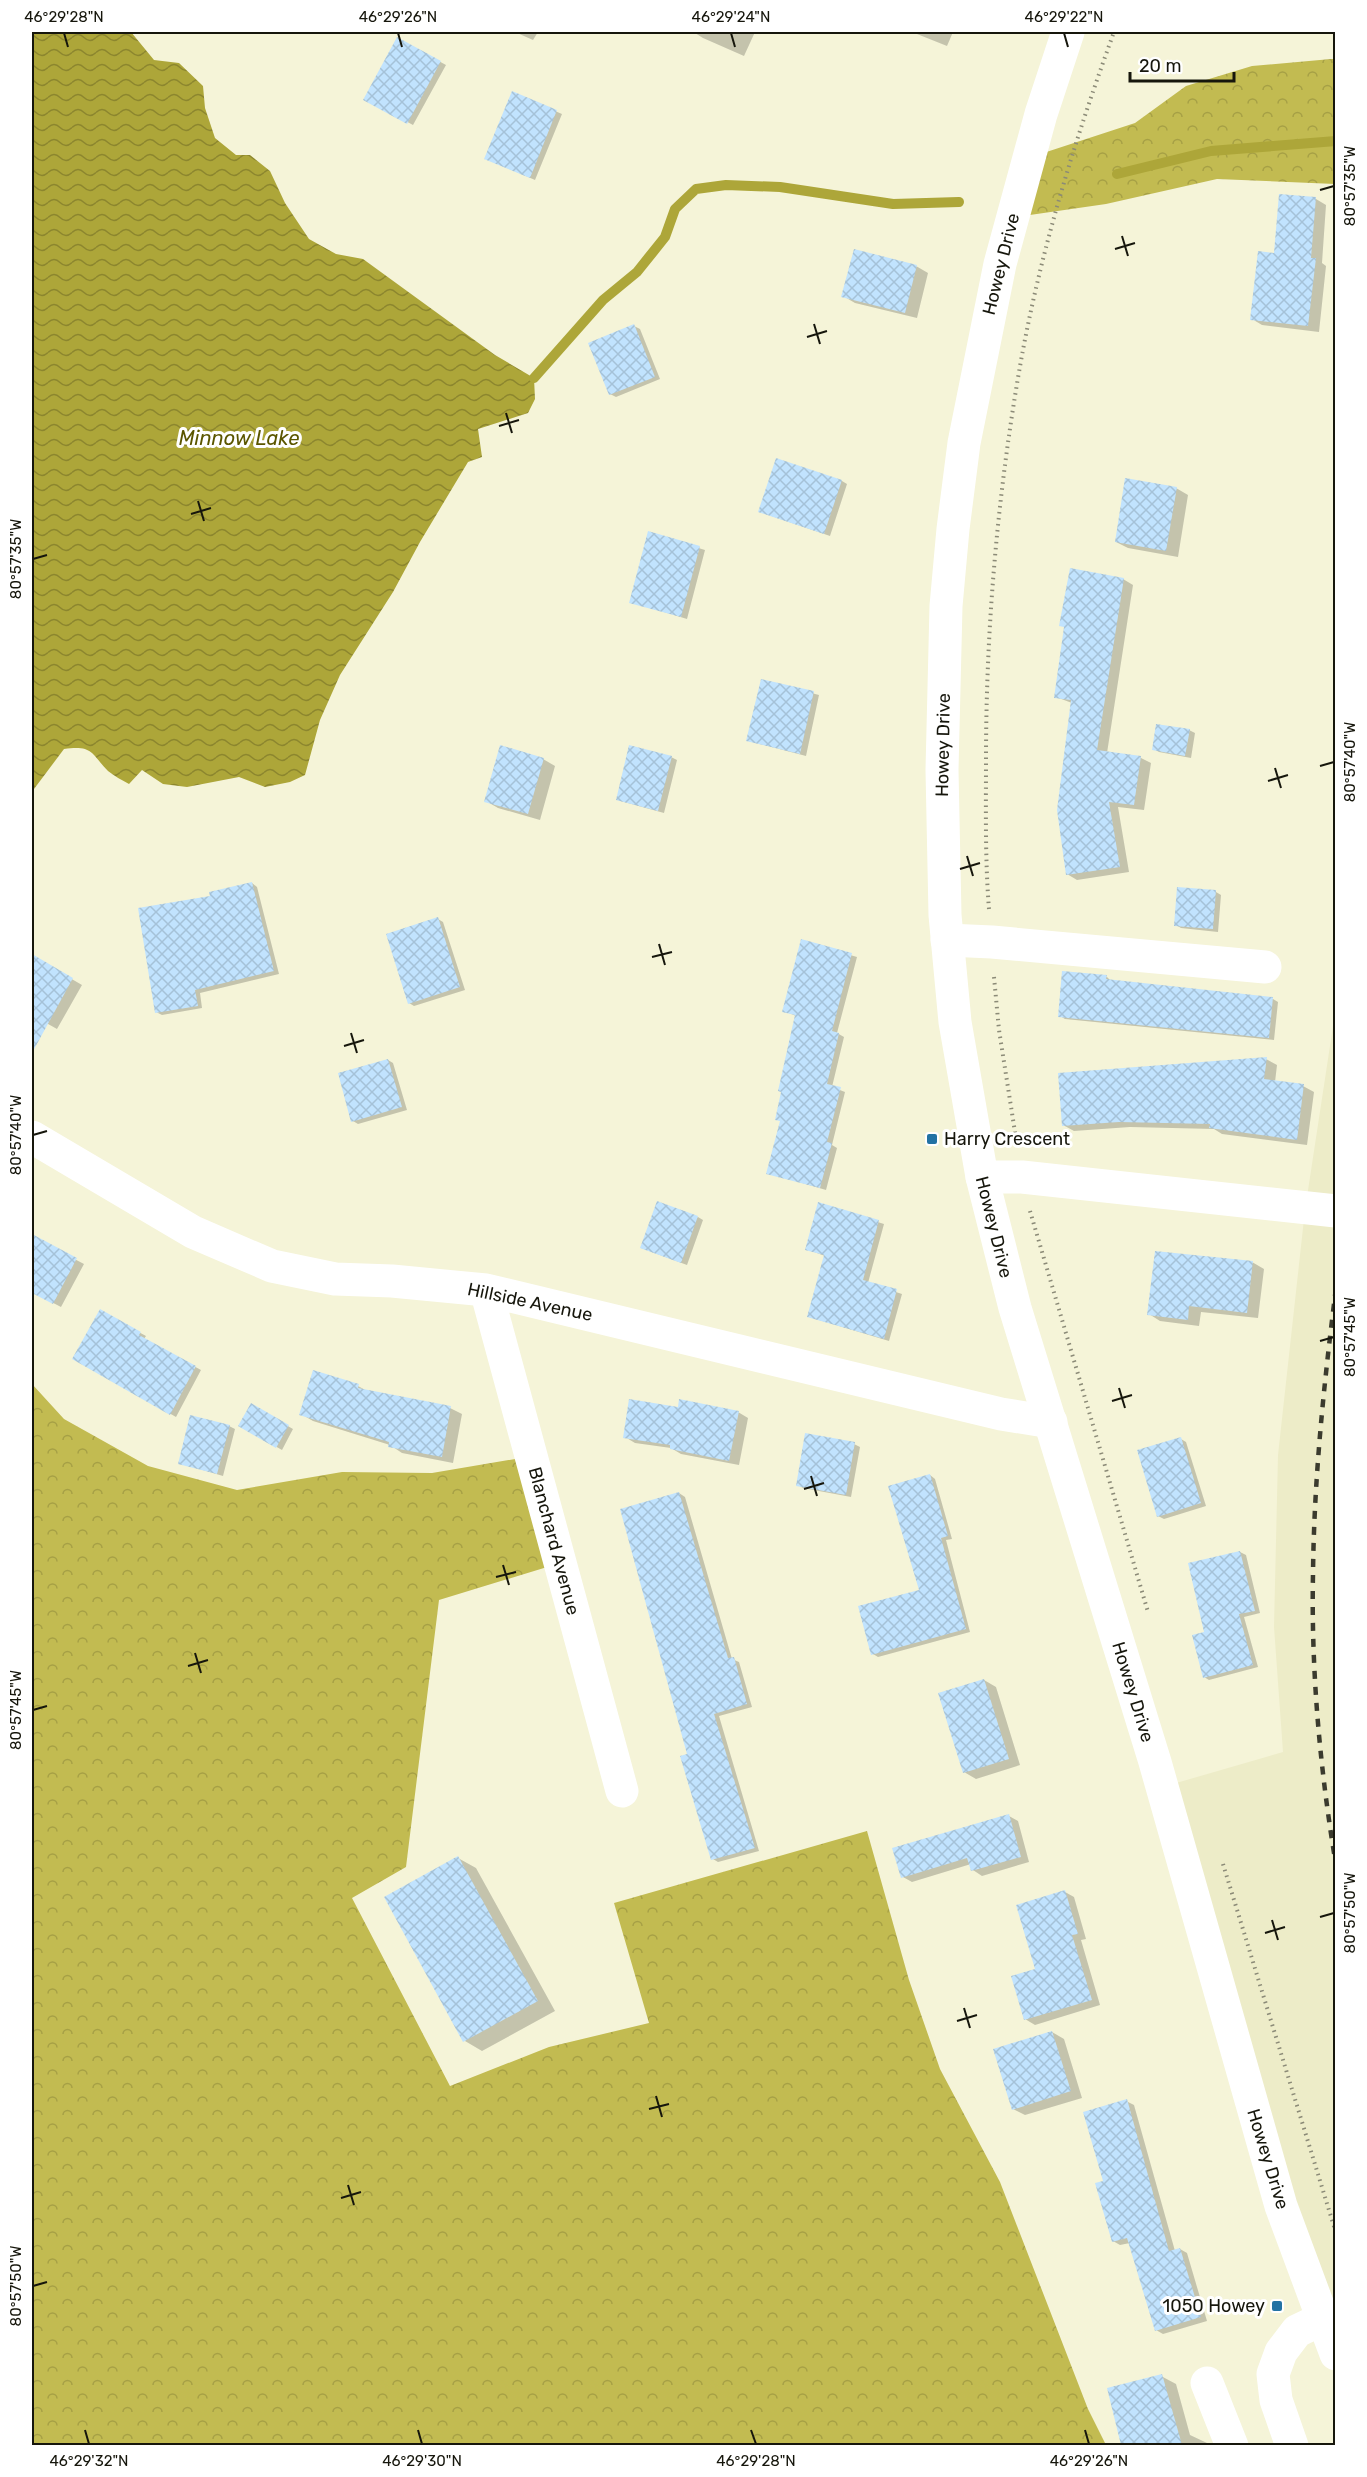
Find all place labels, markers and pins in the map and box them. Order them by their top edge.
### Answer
place label: Harry Crescent [944,1128,1070,1150]
marker: Harry Crescent [925,1132,939,1146]
place label: 1050 Howey [1163,2295,1265,2317]
marker: 1050 Howey [1270,2299,1284,2313]

